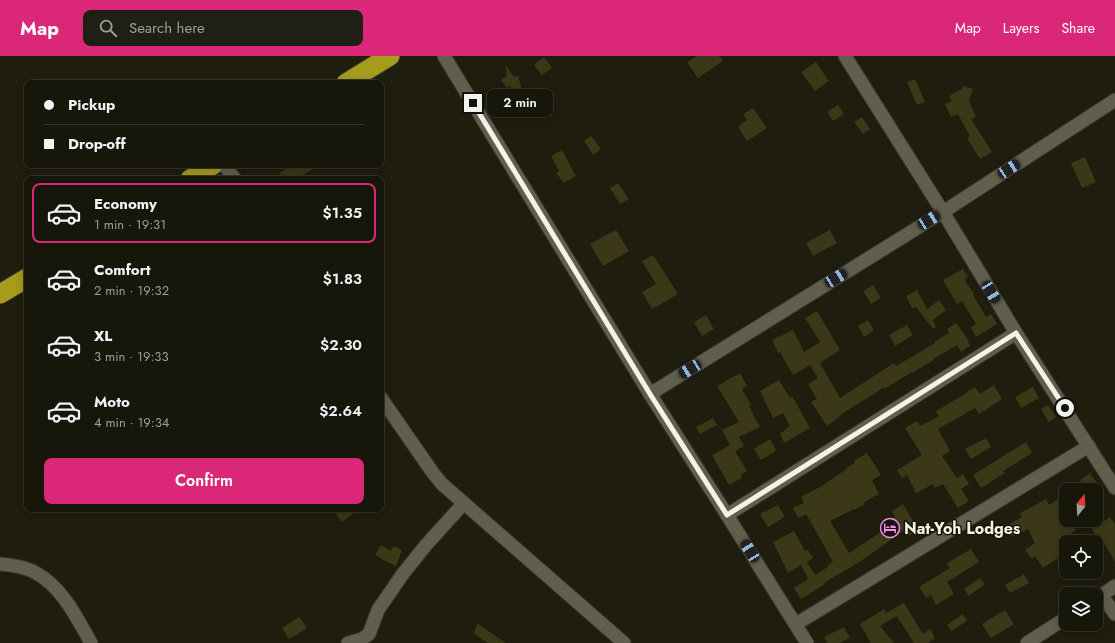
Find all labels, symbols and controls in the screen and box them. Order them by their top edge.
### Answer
search box [83,10,363,46]
text: Map [20,15,59,42]
icon: search [97,17,119,39]
text: Search here [129,17,205,39]
text: Map [955,18,981,38]
text: Layers [1003,18,1039,38]
text: Share [1061,18,1095,38]
callout: 2 min [487,89,553,117]
text: 2 min [503,93,537,112]
text: Pickup [68,94,115,116]
route end [464,94,482,112]
text: Drop-off [68,133,126,155]
car [996,157,1022,181]
text: Economy [94,193,157,215]
icon: car [46,195,82,231]
text: $1.35 [323,202,362,224]
car [916,209,942,231]
text: 1 min · 19:31 [94,215,166,234]
text: Comfort [94,259,151,281]
icon: car [46,261,82,297]
car [823,267,849,289]
text: $1.83 [323,268,362,290]
car [980,279,1002,305]
text: 2 min · 19:32 [94,281,169,300]
text: XL [94,325,112,347]
icon: car [46,327,82,363]
text: $2.30 [320,334,362,356]
text: 3 min · 19:33 [94,347,168,366]
car [677,358,703,380]
text: Moto [94,391,130,413]
icon: car [46,393,82,429]
route start [1056,399,1074,417]
text: $2.64 [319,400,362,422]
text: 4 min · 19:34 [94,413,169,432]
button: Confirm [44,458,364,504]
north arrow [1059,483,1103,527]
map controls [1059,483,1103,631]
hotel icon: Nat-Yoh Lodges [879,517,901,539]
place label: Nat-Yoh Lodges [904,517,1020,540]
button: locate [1059,535,1103,579]
car [739,538,761,564]
button: layers [1059,587,1103,631]

